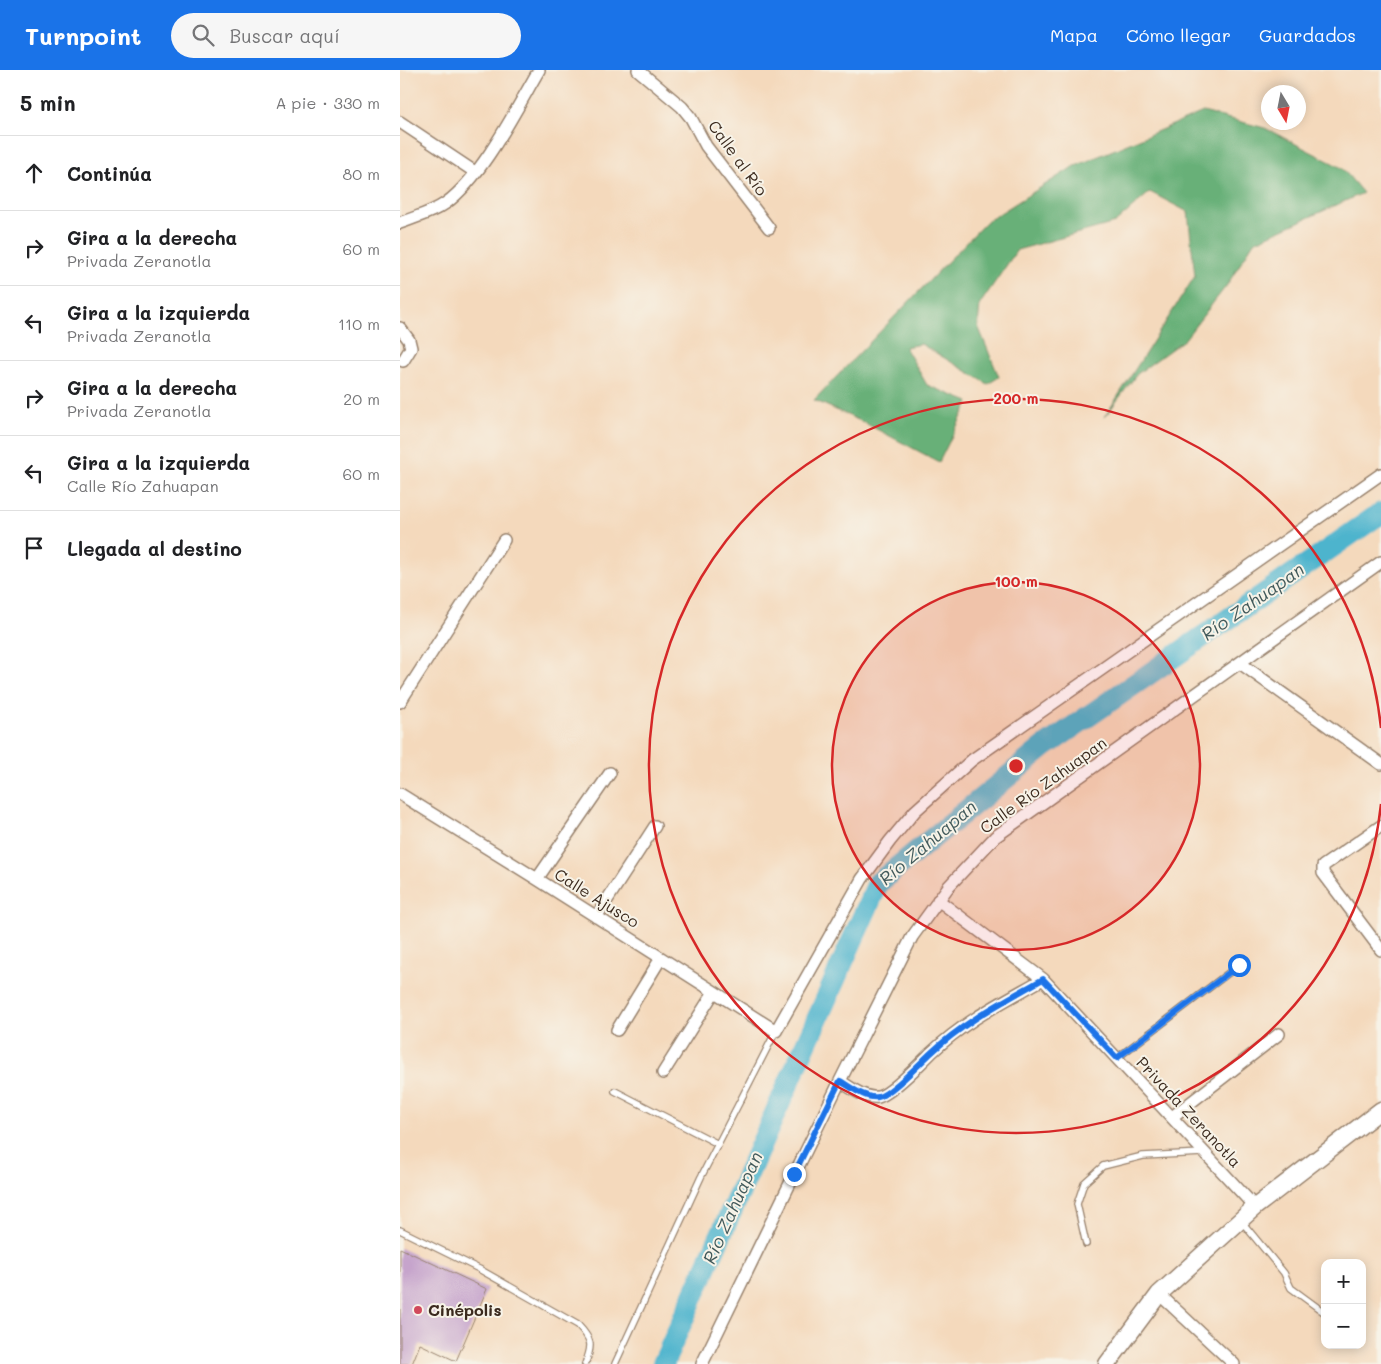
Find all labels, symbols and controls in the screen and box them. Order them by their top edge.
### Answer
search box [171,13,521,58]
text: Turnpoint [25,20,141,51]
icon: search [189,21,217,49]
text: Buscar aquí [229,23,340,48]
text: Mapa [1050,23,1098,47]
text: Cómo llegar [1126,23,1231,47]
text: Guardados [1259,23,1356,47]
north arrow [1261,85,1306,130]
text: 5 min [20,89,76,116]
text: A pie · 330 m [275,92,380,113]
street label: Calle al Río [704,116,773,200]
icon: ahead [20,159,48,187]
text: Continúa [67,161,152,186]
text: 80 m [343,163,380,184]
text: Gira a la derecha [67,225,237,250]
icon: right [20,234,48,262]
text: 60 m [343,238,380,259]
text: Privada Zeranotla [67,250,211,271]
text: Gira a la izquierda [67,300,250,325]
icon: left [20,309,48,337]
text: 110 m [338,313,380,334]
text: Privada Zeranotla [67,325,211,346]
text: Gira a la derecha [67,375,237,400]
icon: right [20,384,48,412]
text: 20 m [343,388,380,409]
text: 200 m [994,388,1039,408]
text: Privada Zeranotla [67,400,211,421]
text: Gira a la izquierda [67,450,250,475]
icon: left [20,459,48,487]
text: 60 m [343,463,380,484]
text: Calle Río Zahuapan [67,475,219,496]
icon: arrive [20,534,48,562]
text: Llegada al destino [67,536,242,561]
water label: Río Zahuapan [1196,557,1309,646]
text: 100 m [994,571,1038,591]
street label: Calle Río Zahuapan [975,732,1110,838]
centre of rings [1007,757,1025,775]
water label: Río Zahuapan [874,794,981,890]
street label: Calle Ajusco [551,863,644,932]
route start [1228,954,1251,977]
street label: Privada Zeranotla [1132,1052,1246,1172]
water label: Río Zahuapan [697,1148,768,1268]
route end [783,1163,806,1186]
map controls [1321,1259,1366,1349]
button: + [1321,1259,1366,1304]
place label: Cinépolis [428,1299,502,1320]
marker: Cinépolis [412,1304,424,1316]
button: − [1321,1304,1366,1349]

